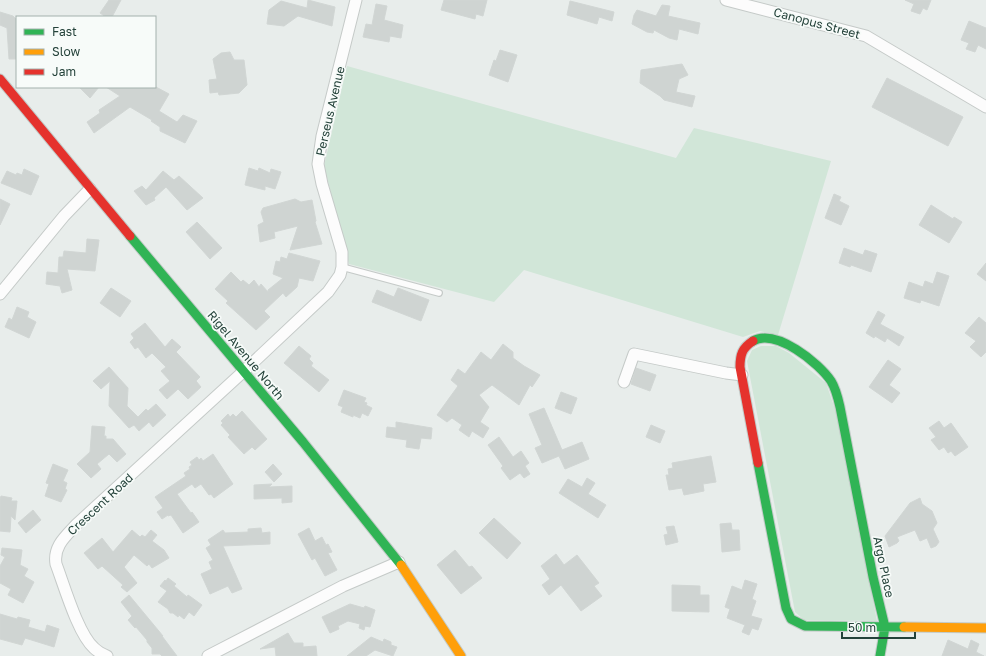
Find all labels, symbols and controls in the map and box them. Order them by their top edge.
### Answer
street label: Canopus Street [772,4,862,42]
legend [16,16,156,88]
text: Fast [52,24,77,39]
text: Slow [52,44,80,59]
text: Jam [52,64,76,79]
street label: Perseus Avenue [312,65,348,157]
street label: Rigel Avenue North [204,308,288,402]
street label: Crescent Road [64,470,136,538]
street label: Argo Place [870,535,898,599]
scale bar [842,614,915,640]
text: 50 m [848,620,876,635]

